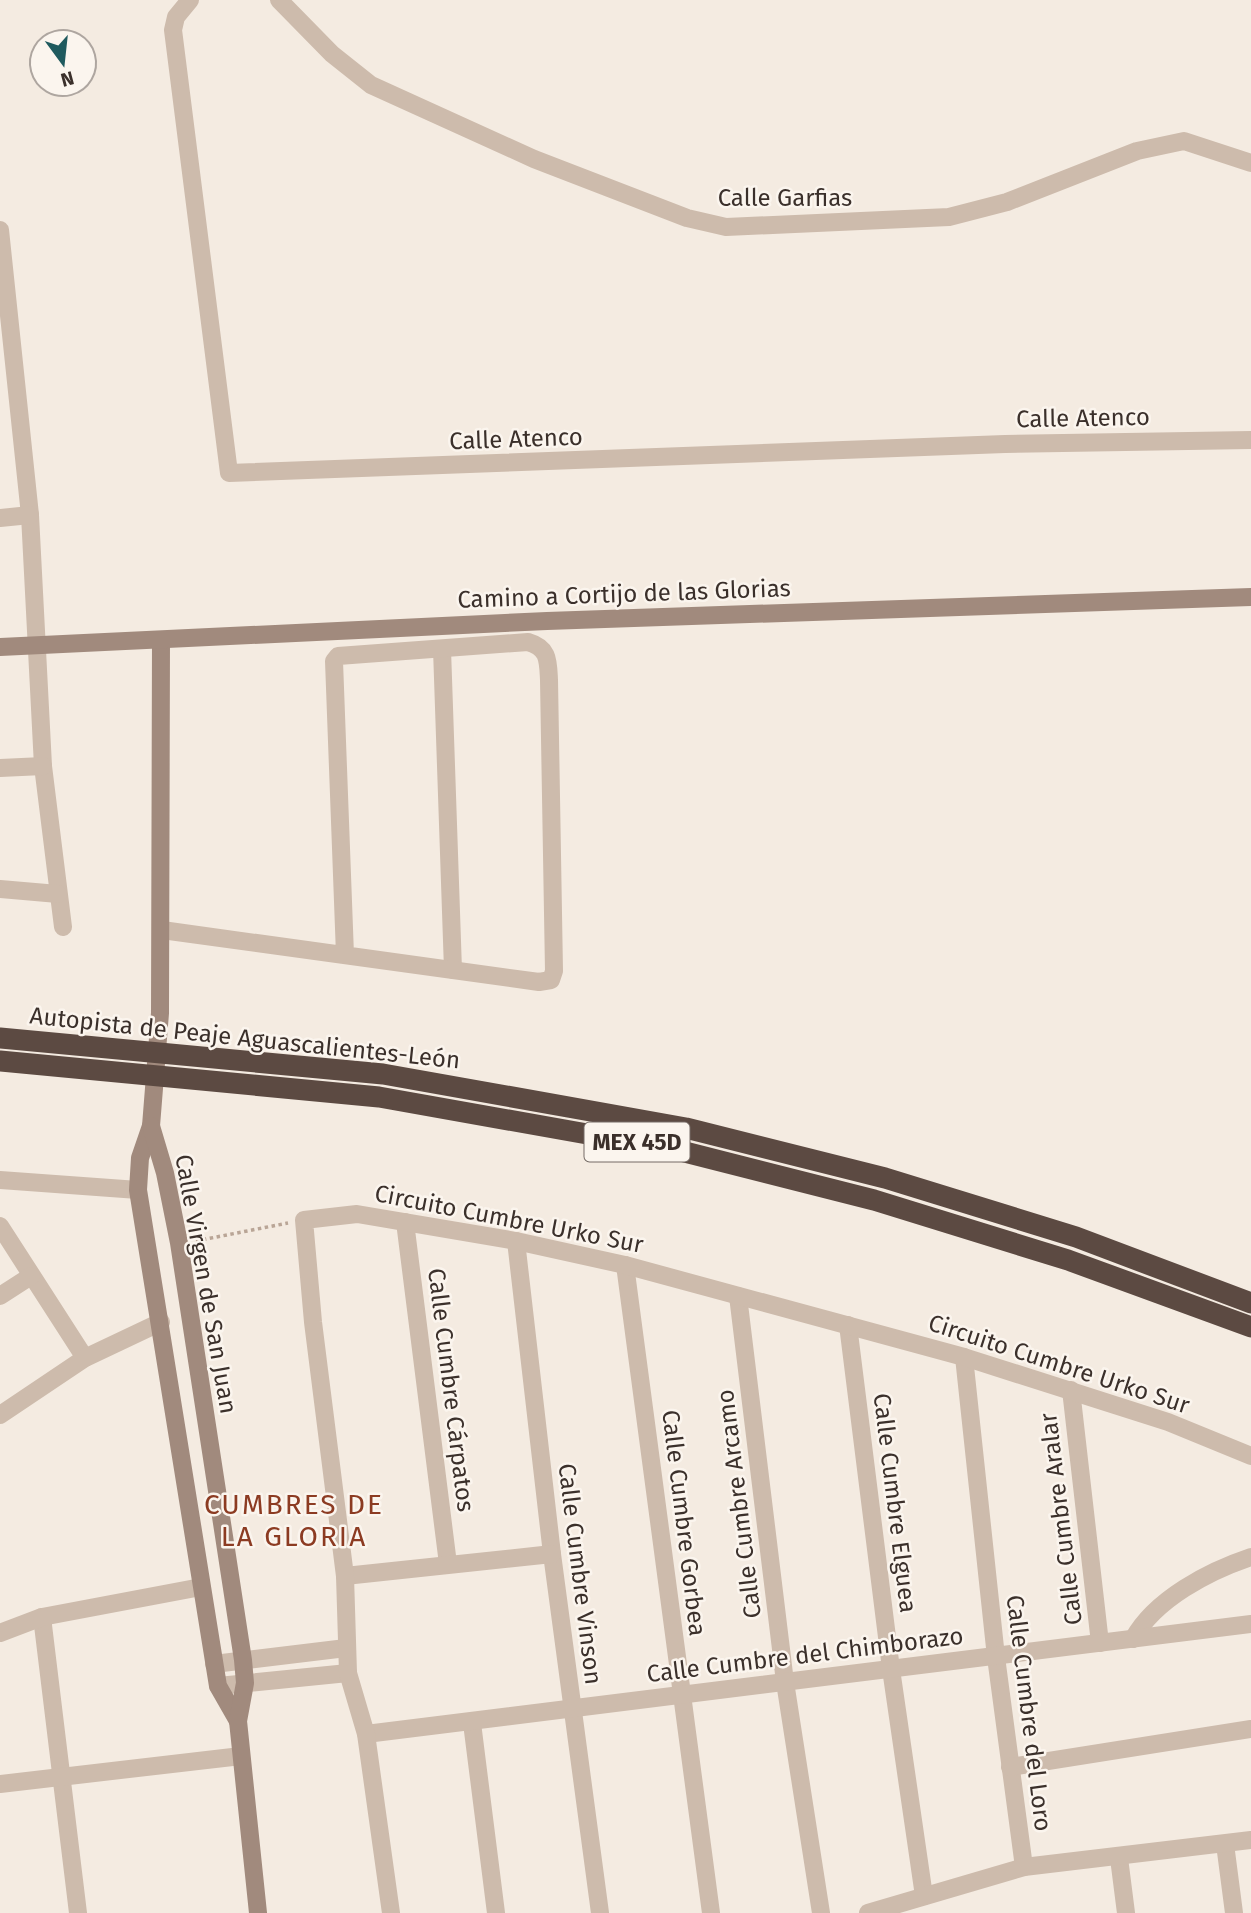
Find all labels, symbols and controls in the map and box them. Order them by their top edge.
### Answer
north arrow [28,28,98,98]
text: N [58,66,76,92]
street label: Calle Garfias [718,184,852,212]
street label: Calle Atenco [1016,403,1150,433]
street label: Calle Atenco [449,423,583,455]
street label: Camino a Cortijo de las Glorias [457,574,791,614]
street label: Autopista de Peaje Aguascalientes-León [28,1001,462,1075]
road number: MEX 45D [584,1122,690,1162]
street label: Calle Virgen de San Juan [169,1152,243,1416]
street label: Circuito Cumbre Urko Sur [372,1179,646,1259]
street label: Calle Cumbre Cárpatos [422,1267,480,1513]
street label: Circuito Cumbre Urko Sur [925,1308,1194,1420]
street label: Calle Cumbre Arcamo [711,1388,767,1620]
street label: Calle Cumbre Elguea [868,1392,922,1614]
street label: Calle Cumbre Gorbea [656,1408,712,1638]
street label: Calle Cumbre Aralar [1034,1411,1088,1627]
street label: Calle Cumbre Vinson [553,1462,607,1686]
district label: CUMBRES DE LA GLORIA [204,1488,384,1553]
street label: Calle Cumbre del Loro [1001,1593,1057,1833]
street label: Calle Cumbre del Chimborazo [645,1622,965,1688]

